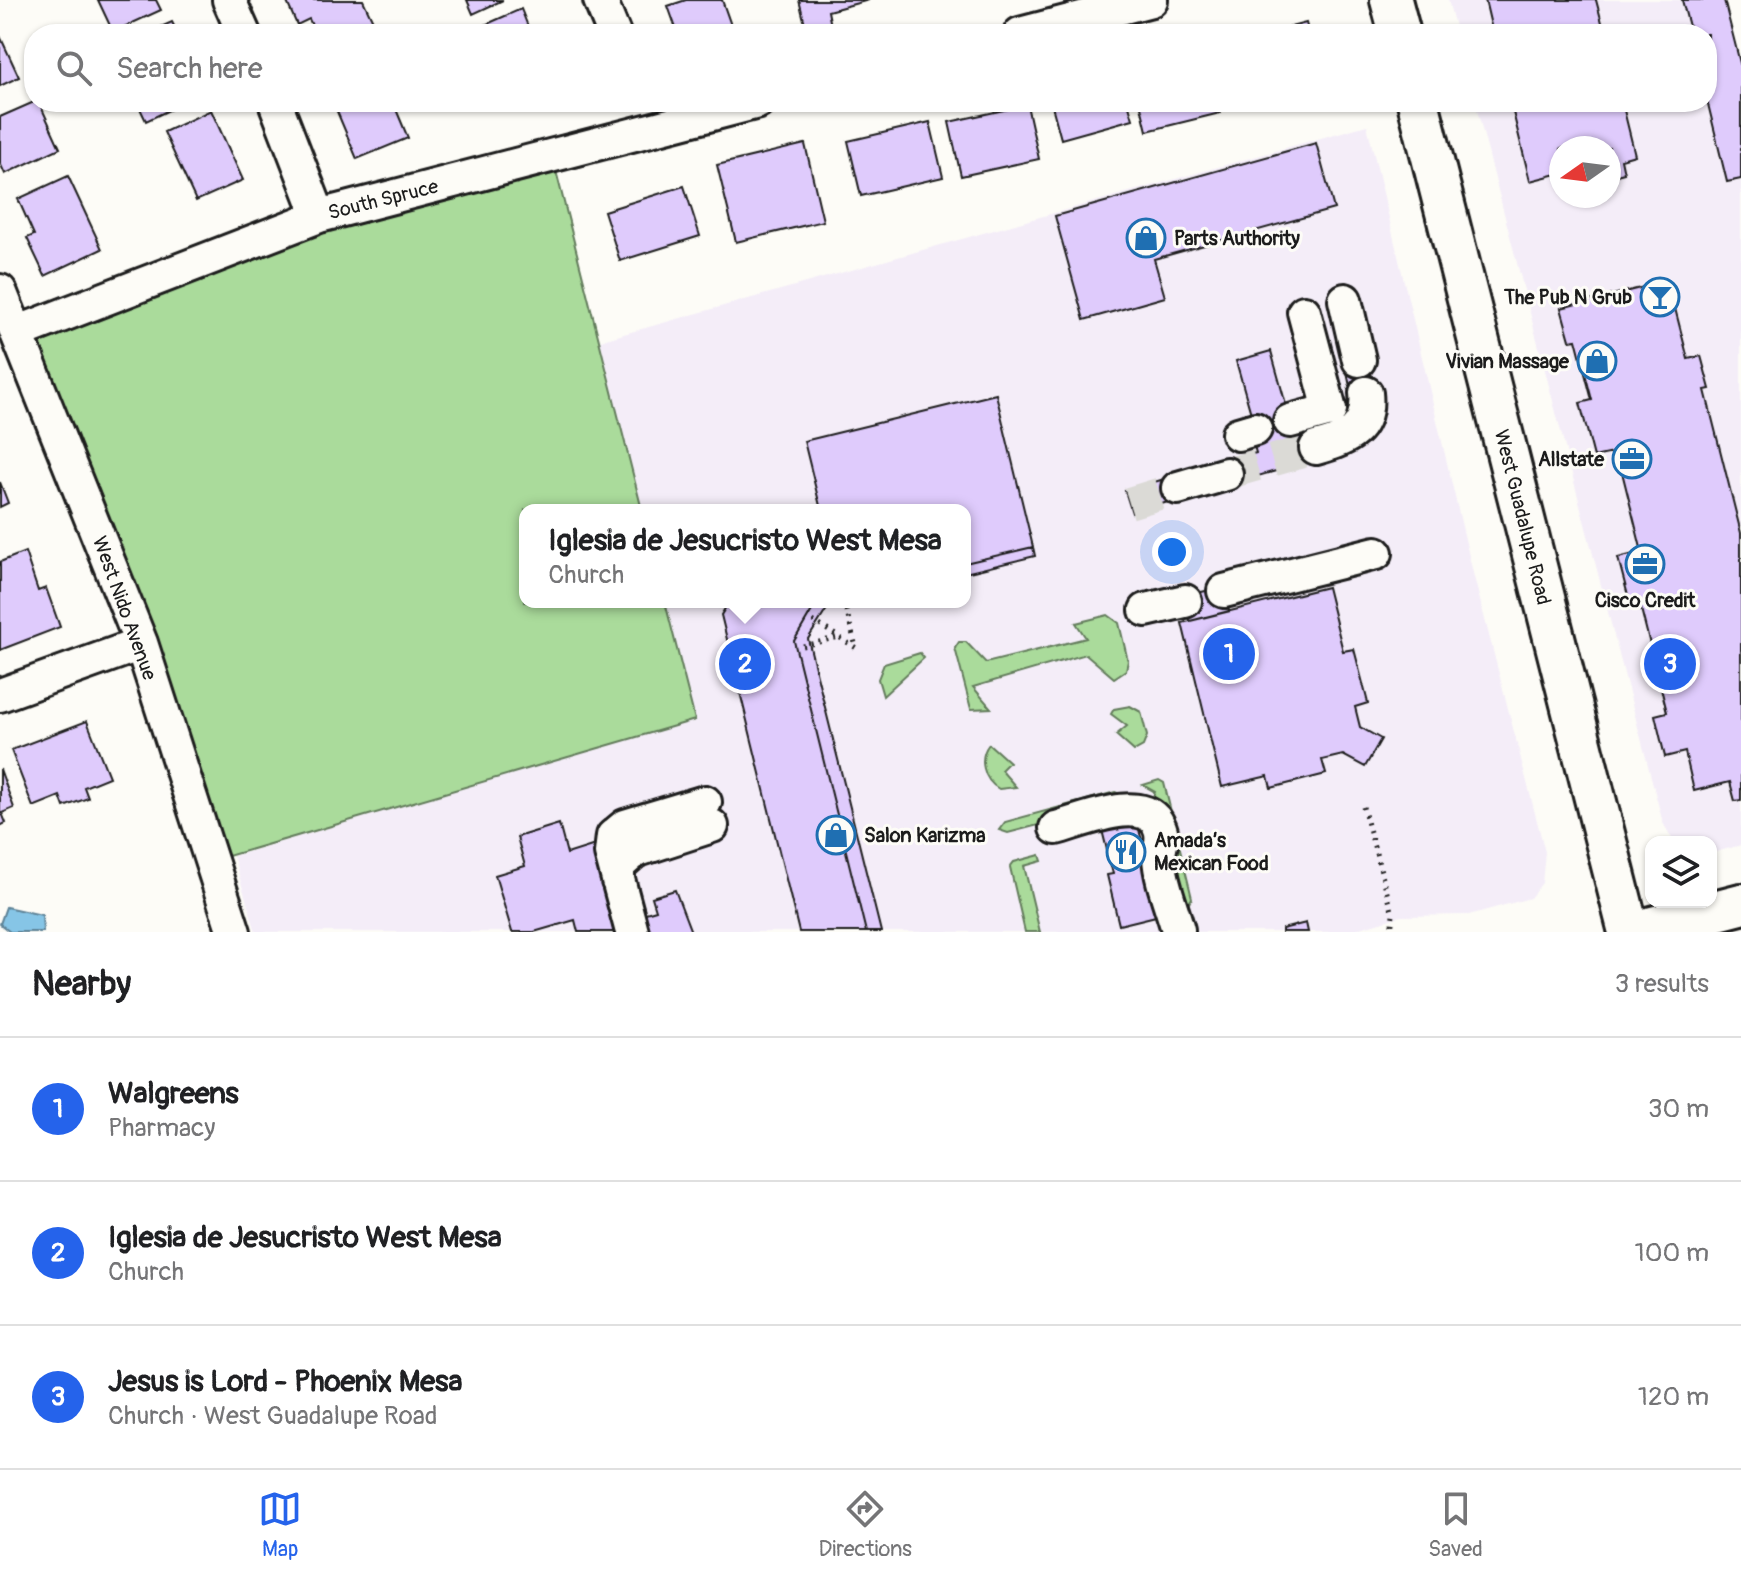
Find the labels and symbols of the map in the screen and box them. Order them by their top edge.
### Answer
north arrow [1549,136,1621,208]
street label: South Spruce [325,174,441,225]
shop icon: Parts Authority [1125,217,1167,259]
place label: Parts Authority [1174,226,1300,251]
bar icon: The Pub N Grub [1639,276,1681,318]
place label: The Pub N Grub [1503,285,1632,310]
shop icon: Vivian Massage [1576,340,1618,382]
place label: Vivian Massage [1445,349,1570,374]
street label: West Guadalupe Road [1489,427,1556,607]
office icon: Allstate [1611,438,1653,480]
place label: Allstate [1538,447,1605,472]
your location [1152,532,1192,572]
street label: West Nido Avenue [87,533,162,684]
office icon: Cisco Credit [1624,543,1666,585]
place label: Cisco Credit [1595,588,1696,613]
pin: 1 [1203,624,1255,684]
pin: 2 [719,634,771,694]
pin: 3 [1644,634,1696,694]
shop icon: Salon Karizma [815,814,857,856]
place label: Salon Karizma [864,823,985,848]
place label: Amada’s Mexican Food [1154,828,1269,876]
restaurant icon: Amada’s Mexican Food [1105,831,1147,873]

